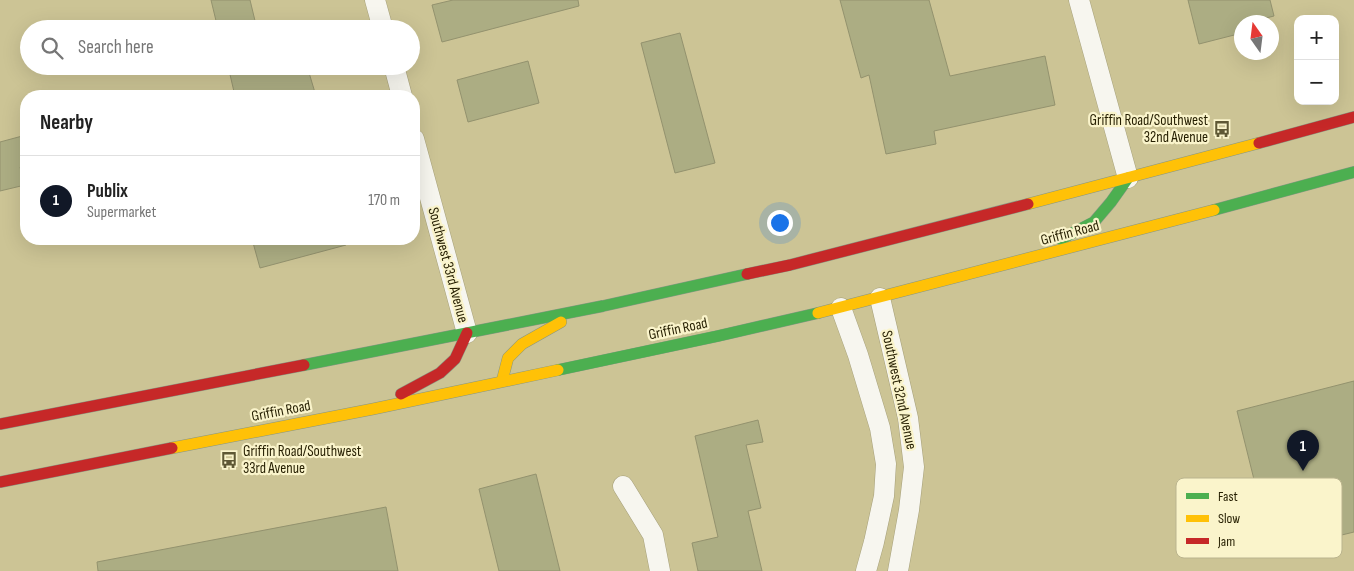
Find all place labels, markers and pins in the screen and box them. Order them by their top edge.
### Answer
place label: Griffin Road/Southwest 32nd Avenue [1090,111,1208,147]
bus stop icon: Griffin Road/Southwest 32nd Avenue [1212,119,1232,139]
pin: 1 [1287,430,1319,471]
place label: Griffin Road/Southwest 33rd Avenue [243,442,362,478]
bus stop icon: Griffin Road/Southwest 33rd Avenue [219,450,239,470]

